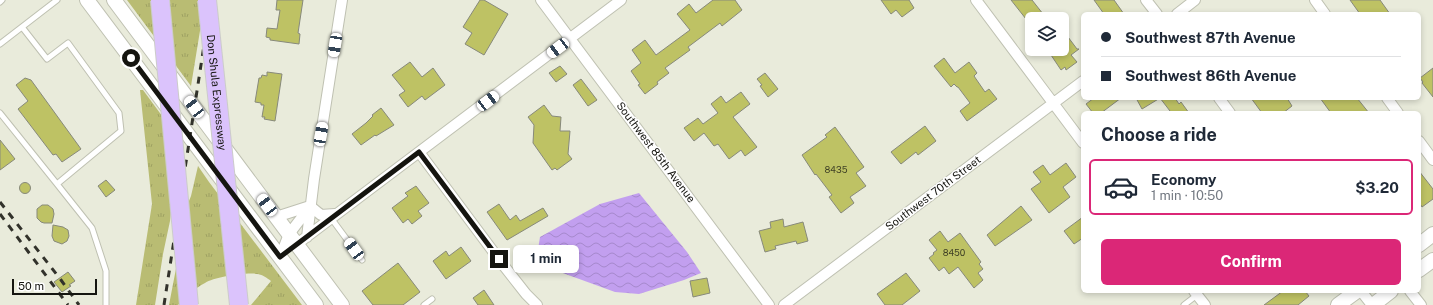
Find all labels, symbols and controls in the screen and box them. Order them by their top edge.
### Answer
map controls [1025,12,1069,56]
button: layers [1025,12,1069,56]
text: Southwest 87th Avenue [1125,29,1296,46]
car [327,32,343,58]
street label: Don Shula Expressway [205,34,229,151]
car [545,36,571,60]
route start [122,49,140,67]
text: Southwest 86th Avenue [1125,67,1296,84]
car [475,89,501,113]
car [182,94,206,120]
street label: Southwest 85th Avenue [614,99,698,205]
car [313,121,329,147]
text: Choose a ride [1101,124,1217,145]
street label: Southwest 70th Street [883,153,983,233]
house number: 8435 [825,164,848,175]
icon: car [1103,169,1139,205]
text: Economy [1151,171,1216,188]
text: $3.20 [1355,179,1399,196]
text: 1 min · 10:50 [1151,188,1223,203]
car [255,192,279,218]
car [342,236,366,262]
button: Confirm [1101,239,1401,285]
callout: 1 min [513,245,579,273]
house number: 8450 [943,247,966,258]
route end [490,250,508,268]
text: 1 min [530,251,562,266]
scale bar [12,277,97,296]
text: 50 m [18,280,44,292]

